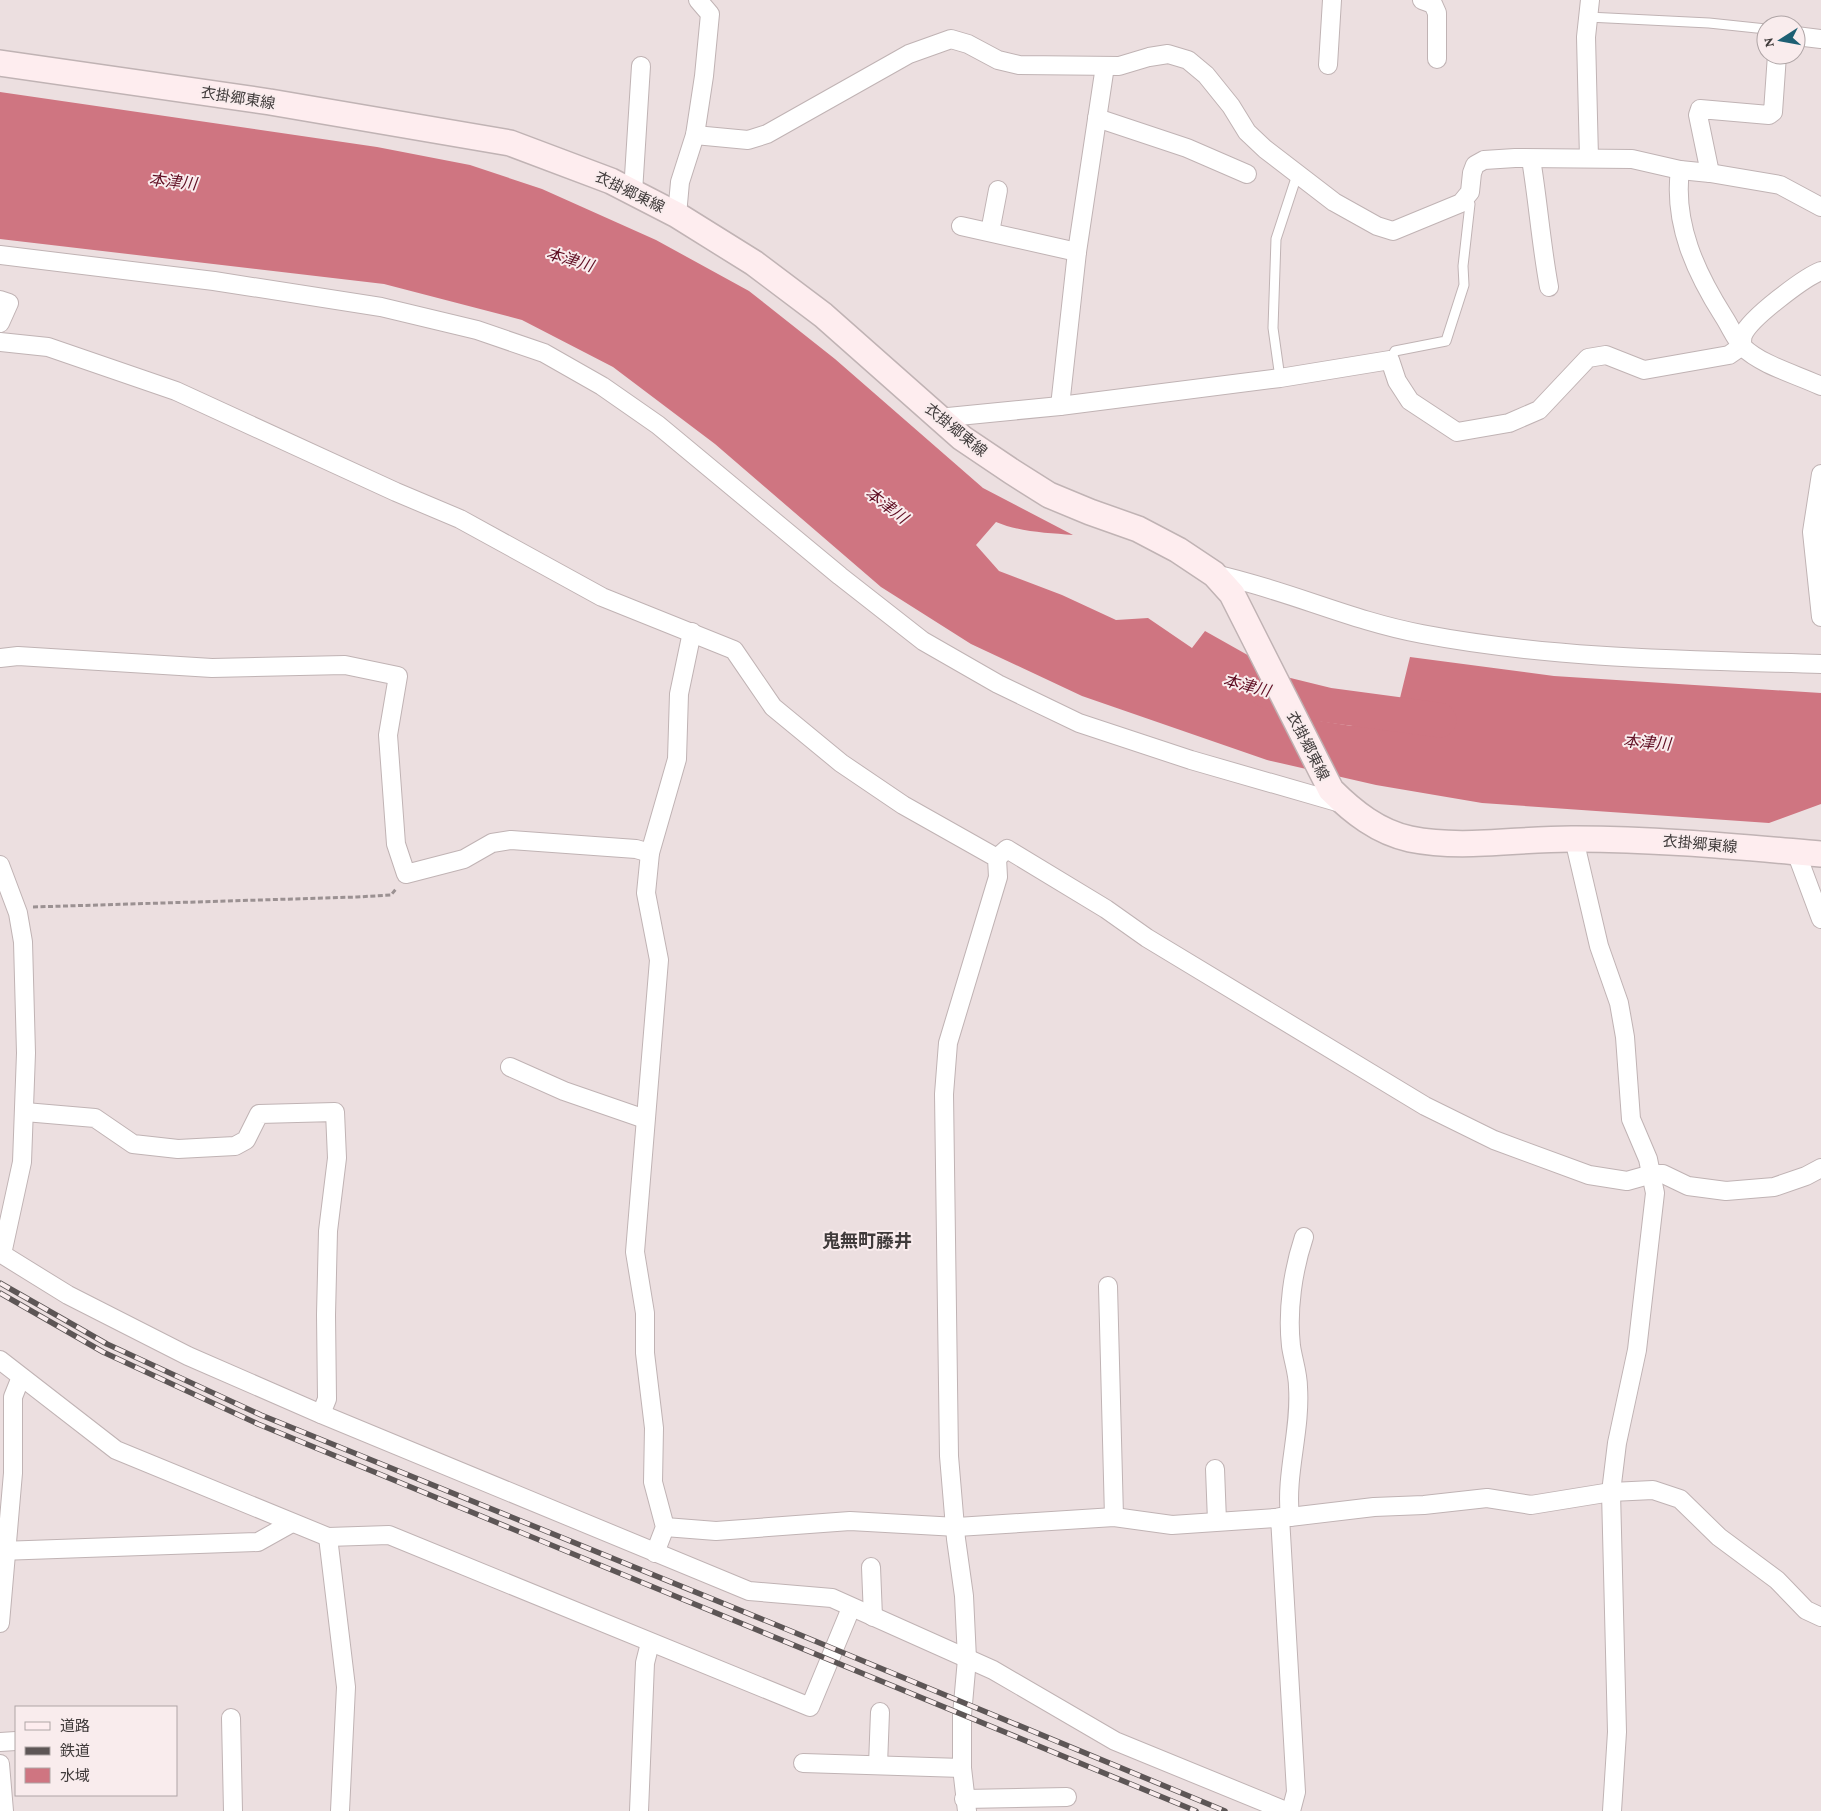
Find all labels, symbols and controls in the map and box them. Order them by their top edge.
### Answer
north arrow [1756,15,1806,65]
text: N [1759,36,1777,49]
street label: 衣掛郷東線 [200,83,276,112]
street label: 衣掛郷東線 [593,167,668,216]
water label: 本津川 [148,171,200,193]
water label: 本津川 [544,244,597,275]
street label: 衣掛郷東線 [922,399,991,460]
water label: 本津川 [862,484,913,528]
water label: 本津川 [1222,671,1274,700]
street label: 衣掛郷東線 [1284,708,1333,783]
water label: 本津川 [1622,732,1673,753]
street label: 衣掛郷東線 [1662,832,1738,855]
district label: 鬼無町藤井 [822,1231,912,1251]
legend [15,1706,178,1796]
text: 道路 [60,1718,90,1734]
text: 鉄道 [60,1743,90,1759]
text: 水域 [60,1768,90,1784]

